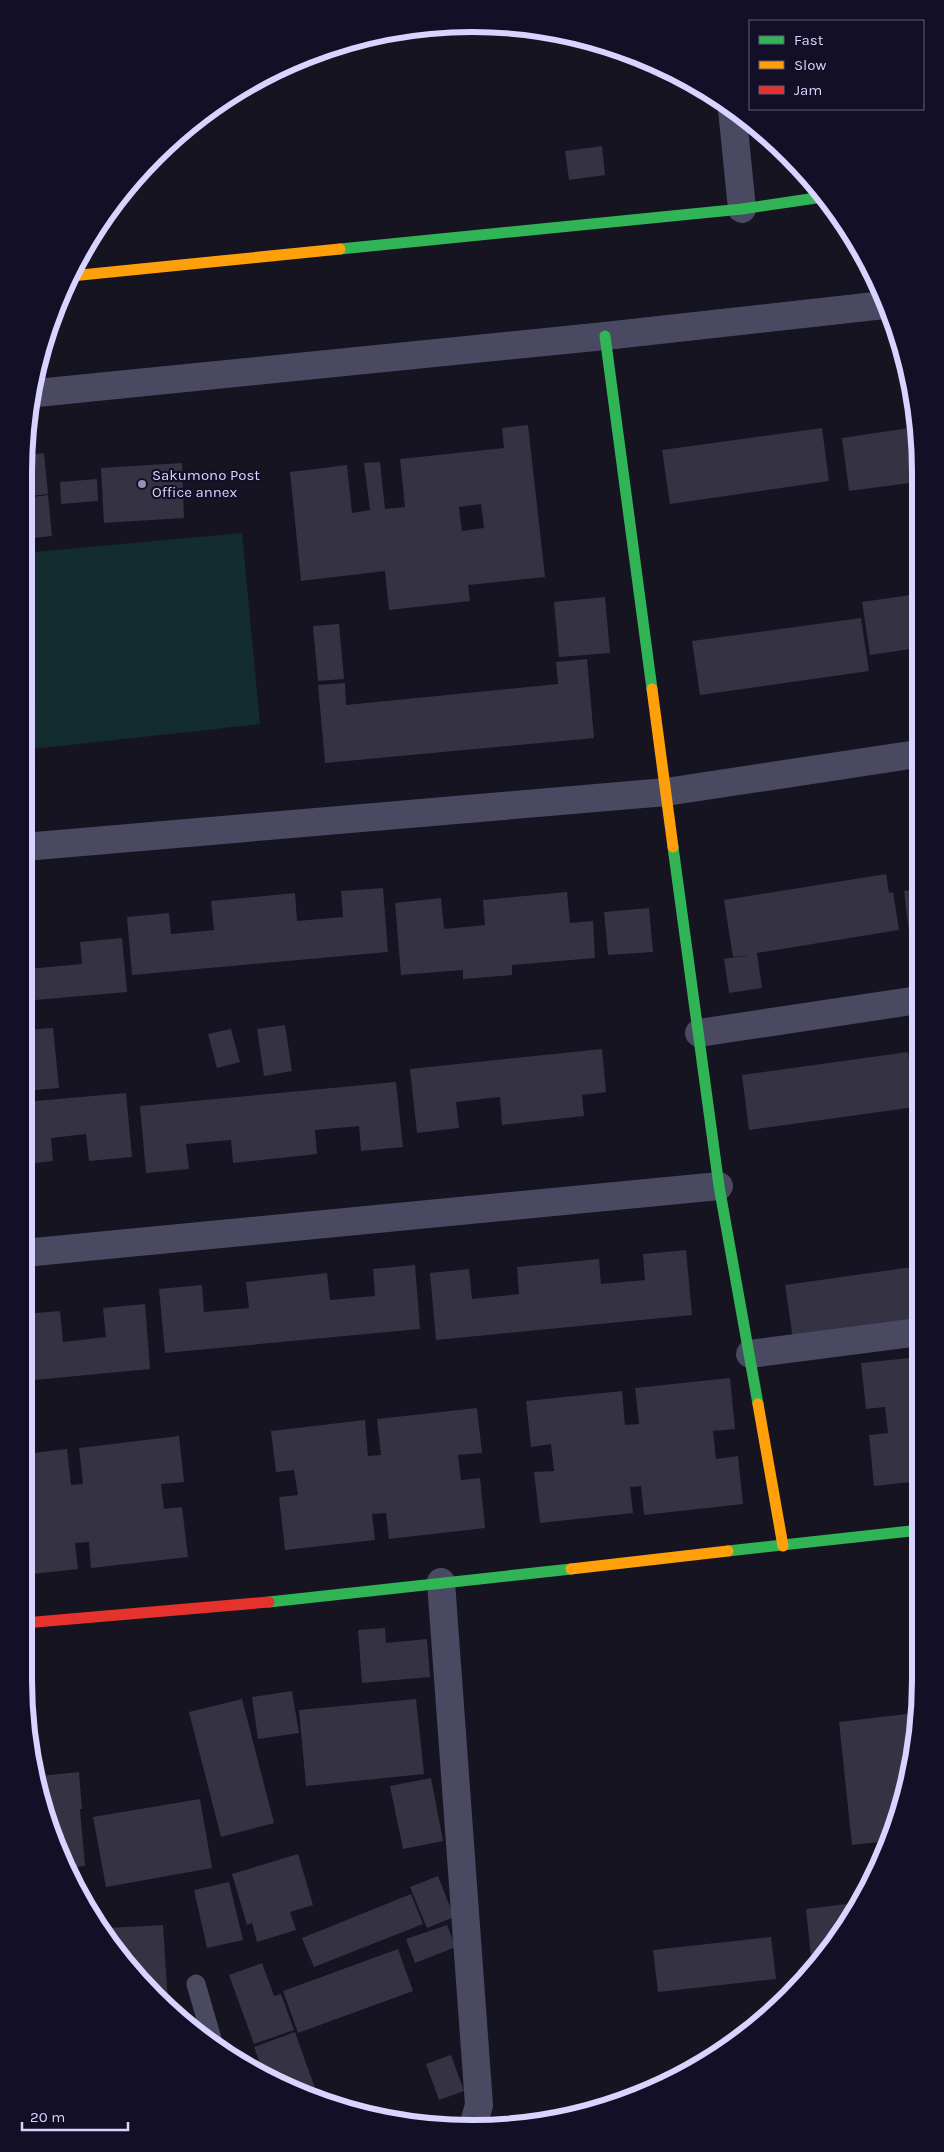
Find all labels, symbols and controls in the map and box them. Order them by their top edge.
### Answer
legend [749,20,924,110]
text: Fast [794,31,824,49]
text: Slow [794,56,826,74]
text: Jam [794,81,822,99]
place label: Sakumono Post Office annex [152,466,260,501]
marker: Sakumono Post Office annex [136,478,148,490]
scale bar [22,2100,129,2132]
text: 20 m [30,2108,65,2126]

